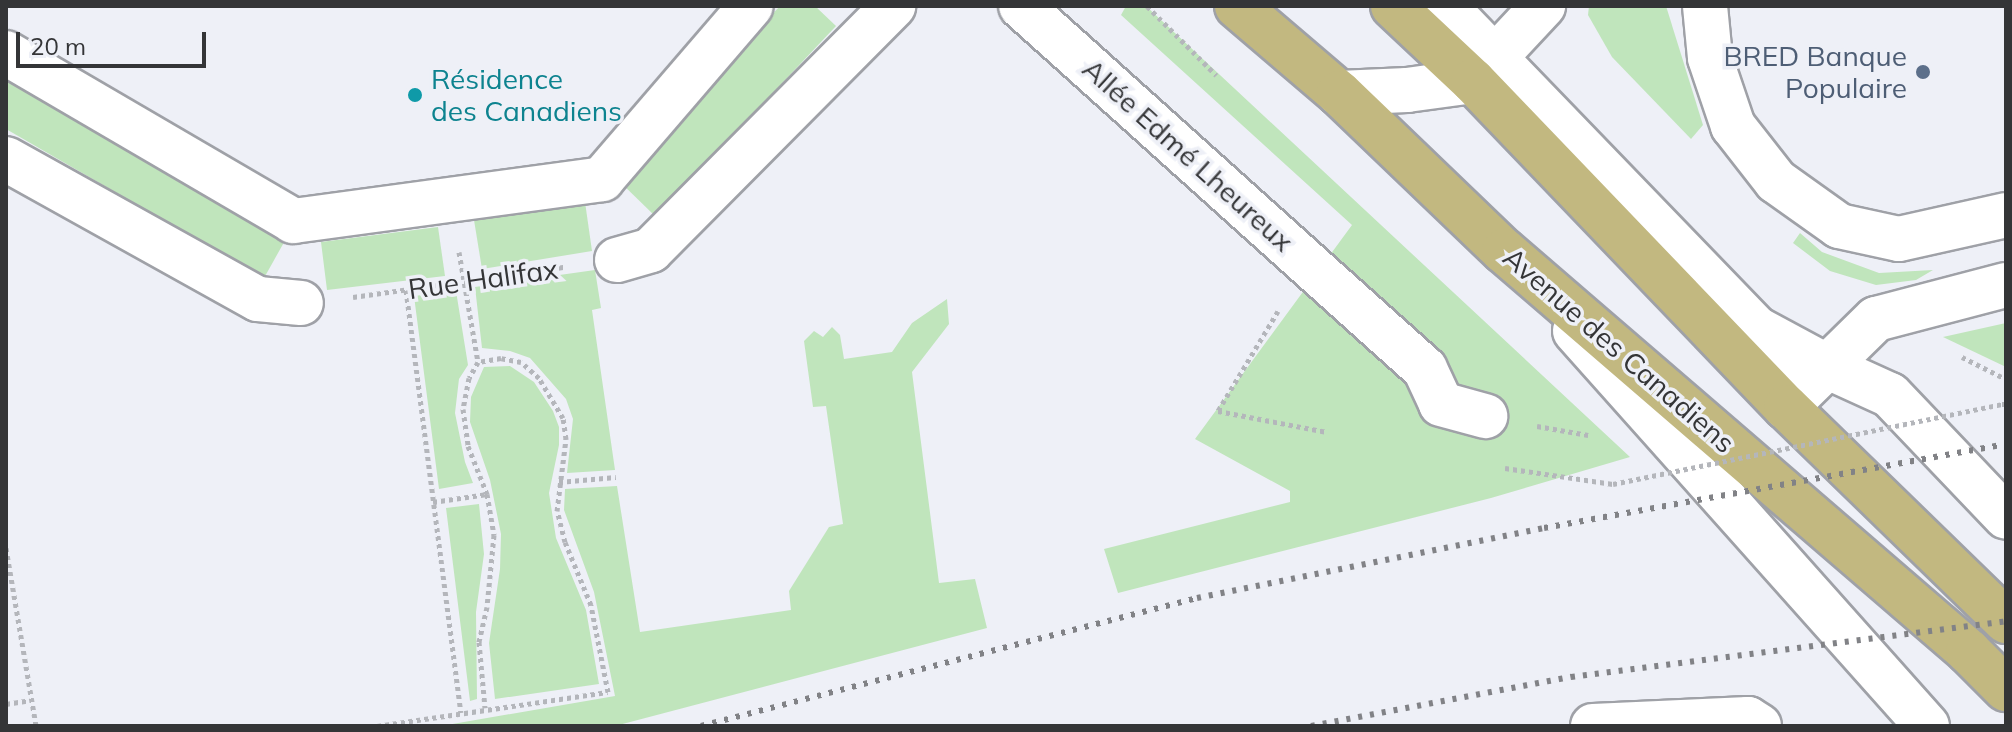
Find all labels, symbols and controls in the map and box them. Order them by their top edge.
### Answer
scale bar [20,16,210,66]
text: 20 m [30,31,86,61]
place label: BRED Banque Populaire [1723,39,1907,105]
street label: Allée Edmé Lheureux [1076,52,1300,258]
place label: Résidence des Canadiens [431,62,622,128]
marker: BRED Banque Populaire [1914,63,1932,81]
marker: Résidence des Canadiens [406,86,424,104]
street label: Avenue des Canadiens [1496,240,1742,460]
street label: Rue Halifax [406,252,560,306]

